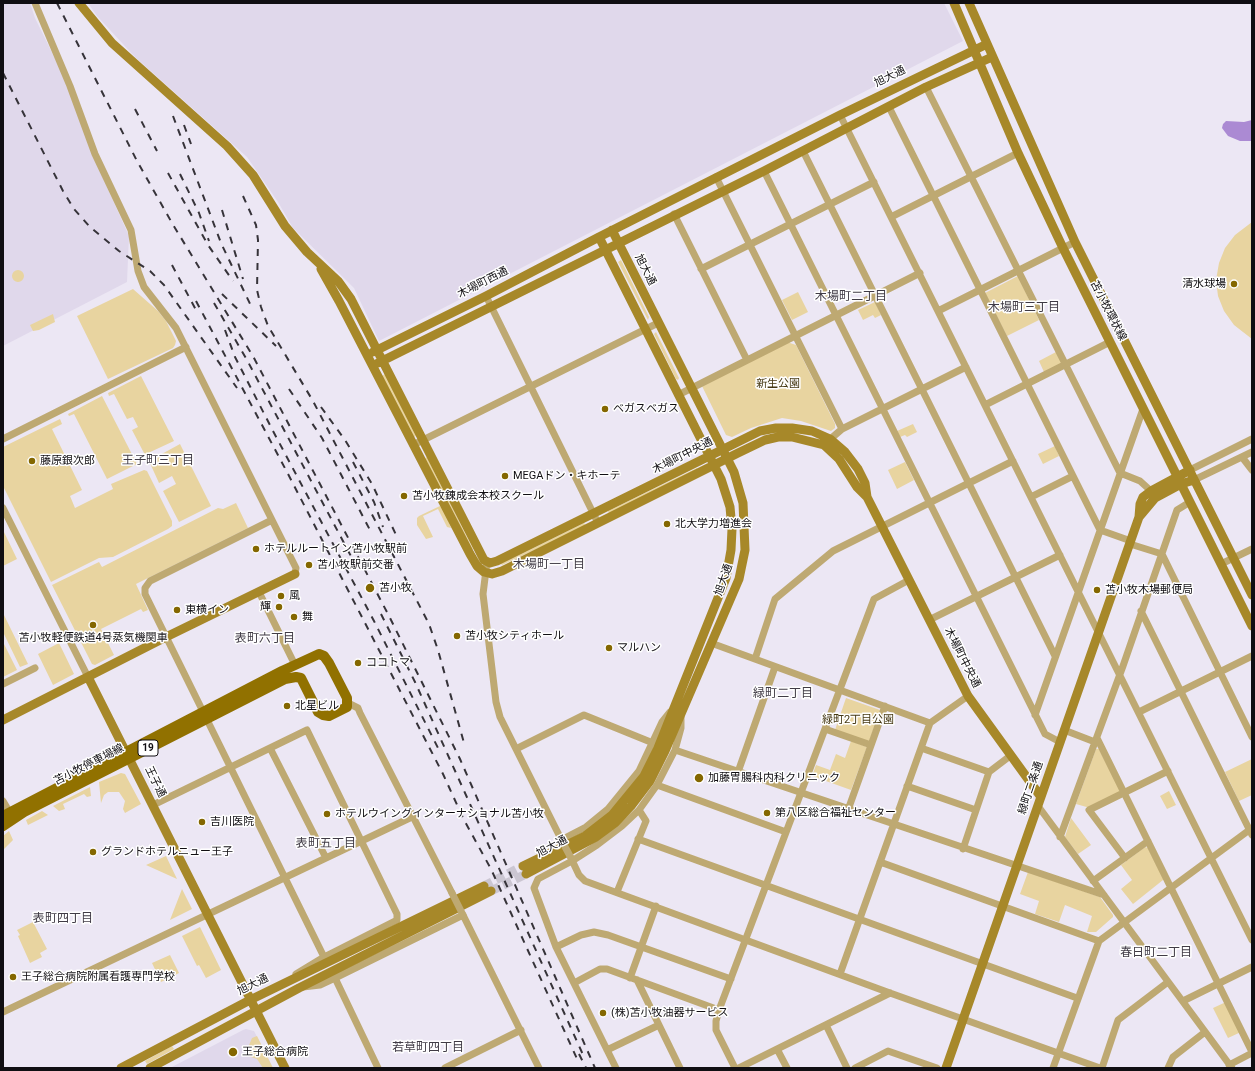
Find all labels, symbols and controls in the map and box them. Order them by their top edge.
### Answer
street label: 旭大通 [872,64,908,90]
street label: 旭大通 [632,252,658,288]
street label: 木場町西通 [456,265,510,301]
place label: 清水球場 [1182,277,1226,291]
street label: 苫小牧環状線 [1087,279,1129,343]
marker: 清水球場 [1229,279,1239,289]
district label: 木場町二丁目 [815,290,887,304]
district label: 木場町三丁目 [988,301,1060,315]
park label: 新生公園 [756,377,800,391]
place label: ベガスベガス [613,402,679,416]
marker: ベガスベガス [600,404,610,414]
street label: 木場町中央通 [651,435,715,477]
place label: 藤原銀次郎 [40,454,95,468]
district label: 王子町三丁目 [122,454,194,468]
marker: 藤原銀次郎 [27,456,37,466]
place label: MEGAドン・キホーテ [513,469,621,483]
marker: MEGAドン・キホーテ [500,471,510,481]
place label: 苫小牧錬成会本校スクール [412,489,544,503]
marker: 苫小牧錬成会本校スクール [399,491,409,501]
place label: 北大学力増進会 [675,517,752,531]
marker: 北大学力増進会 [662,519,672,529]
place label: ホテルルートイン苫小牧駅前 [264,542,407,556]
marker: ホテルルートイン苫小牧駅前 [251,544,261,554]
place label: 苫小牧駅前交番 [317,558,394,572]
district label: 木場町一丁目 [513,558,585,572]
marker: 苫小牧駅前交番 [304,560,314,570]
street label: 旭大通 [712,562,736,598]
place label: 苫小牧 [379,581,412,595]
marker: 苫小牧 [364,582,376,594]
place label: 苫小牧木場郵便局 [1105,583,1193,597]
marker: 苫小牧木場郵便局 [1092,585,1102,595]
place label: 風 [289,589,300,603]
marker: 風 [276,591,286,601]
place label: 輝 [260,600,271,614]
marker: 輝 [274,602,284,612]
place label: 東横イン [185,603,229,617]
marker: 東横イン [172,605,182,615]
place label: 舞 [302,610,313,624]
marker: 舞 [289,612,299,622]
marker: 苫小牧軽便鉄道4号蒸気機関車 [88,620,98,630]
street label: 木場町中央通 [941,626,983,690]
place label: 苫小牧シティホール [465,629,564,643]
place label: 苫小牧軽便鉄道4号蒸気機関車 [18,631,168,645]
marker: 苫小牧シティホール [452,631,462,641]
district label: 表町六丁目 [235,632,295,646]
place label: マルハン [617,641,661,655]
marker: マルハン [604,643,614,653]
place label: ココトマ [366,656,410,670]
marker: ココトマ [353,658,363,668]
district label: 緑町二丁目 [753,687,813,701]
place label: 北星ビル [295,699,339,713]
marker: 北星ビル [282,701,292,711]
park label: 緑町2丁目公園 [822,713,894,727]
road number: 19 [138,740,158,756]
street label: 苫小牧停車場線 [52,742,126,788]
street label: 緑町二条通 [1016,760,1046,816]
street label: 王子通 [142,764,168,800]
place label: 加藤胃腸科内科クリニック [708,771,840,785]
marker: 加藤胃腸科内科クリニック [693,772,705,784]
place label: 第八区総合福祉センター [775,806,896,820]
place label: ホテルウイングインターナショナル苫小牧 [335,807,544,821]
marker: 第八区総合福祉センター [762,808,772,818]
marker: ホテルウイングインターナショナル苫小牧 [322,809,332,819]
place label: 吉川医院 [210,815,254,829]
marker: 吉川医院 [197,817,207,827]
street label: 旭大通 [534,833,570,861]
district label: 表町五丁目 [296,837,356,851]
place label: グランドホテルニュー王子 [101,845,233,859]
marker: グランドホテルニュー王子 [88,847,98,857]
district label: 表町四丁目 [33,912,93,926]
district label: 春日町二丁目 [1120,946,1192,960]
place label: 王子総合病院附属看護専門学校 [21,970,175,984]
marker: 王子総合病院附属看護専門学校 [8,972,18,982]
street label: 旭大通 [235,972,271,998]
place label: (株)苫小牧油器サービス [611,1006,729,1020]
marker: (株)苫小牧油器サービス [598,1008,608,1018]
district label: 若草町四丁目 [392,1041,464,1055]
place label: 王子総合病院 [242,1045,308,1059]
marker: 王子総合病院 [227,1046,239,1058]

